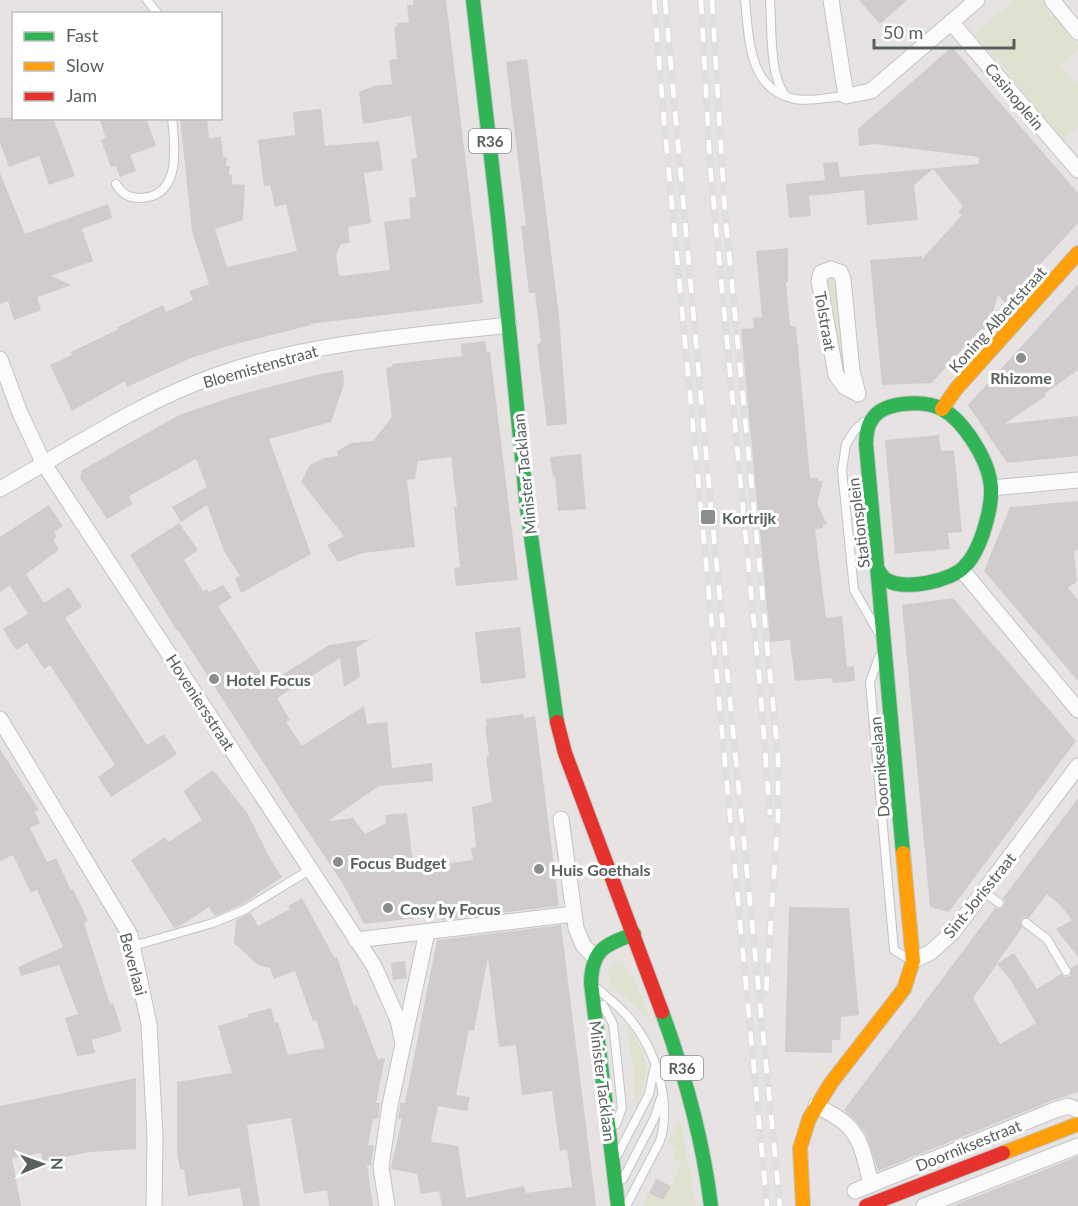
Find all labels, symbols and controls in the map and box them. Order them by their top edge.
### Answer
legend [12,12,222,120]
scale bar [874,12,1014,50]
text: 50 m [883,21,923,43]
text: Fast [66,24,99,46]
text: Slow [66,54,104,76]
street label: Casinoplein [982,59,1048,133]
text: Jam [66,84,97,106]
road number: R36 [469,129,511,153]
street label: Koning Albertstraat [944,262,1050,376]
street label: Tolstraat [811,290,841,353]
street label: Bloemistenstraat [200,340,320,391]
marker: Rhizome [1014,351,1028,365]
place label: Rhizome [990,368,1052,387]
street label: Minister Tacklaan [508,413,540,535]
street label: Stationsplein [843,477,873,569]
marker: Kortrijk [699,508,717,526]
place label: Kortrijk [722,508,777,527]
street label: Hoveniersstraat [163,650,239,754]
place label: Hotel Focus [226,670,311,689]
marker: Hotel Focus [207,672,221,686]
street label: Doornikselaan [865,716,893,818]
street label: Sint-Jorisstraat [939,848,1019,941]
place label: Focus Budget [350,853,446,872]
marker: Focus Budget [331,855,345,869]
place label: Huis Goethals [551,860,650,879]
marker: Huis Goethals [532,862,546,876]
place label: Cosy by Focus [400,899,500,918]
marker: Cosy by Focus [381,901,395,915]
street label: Beverlaai [116,930,152,998]
street label: Minister Tacklaan [586,1020,620,1142]
road number: R36 [661,1056,703,1080]
street label: Doorniksestraat [912,1115,1024,1175]
north arrow [12,1134,72,1194]
text: N [48,1157,67,1170]

